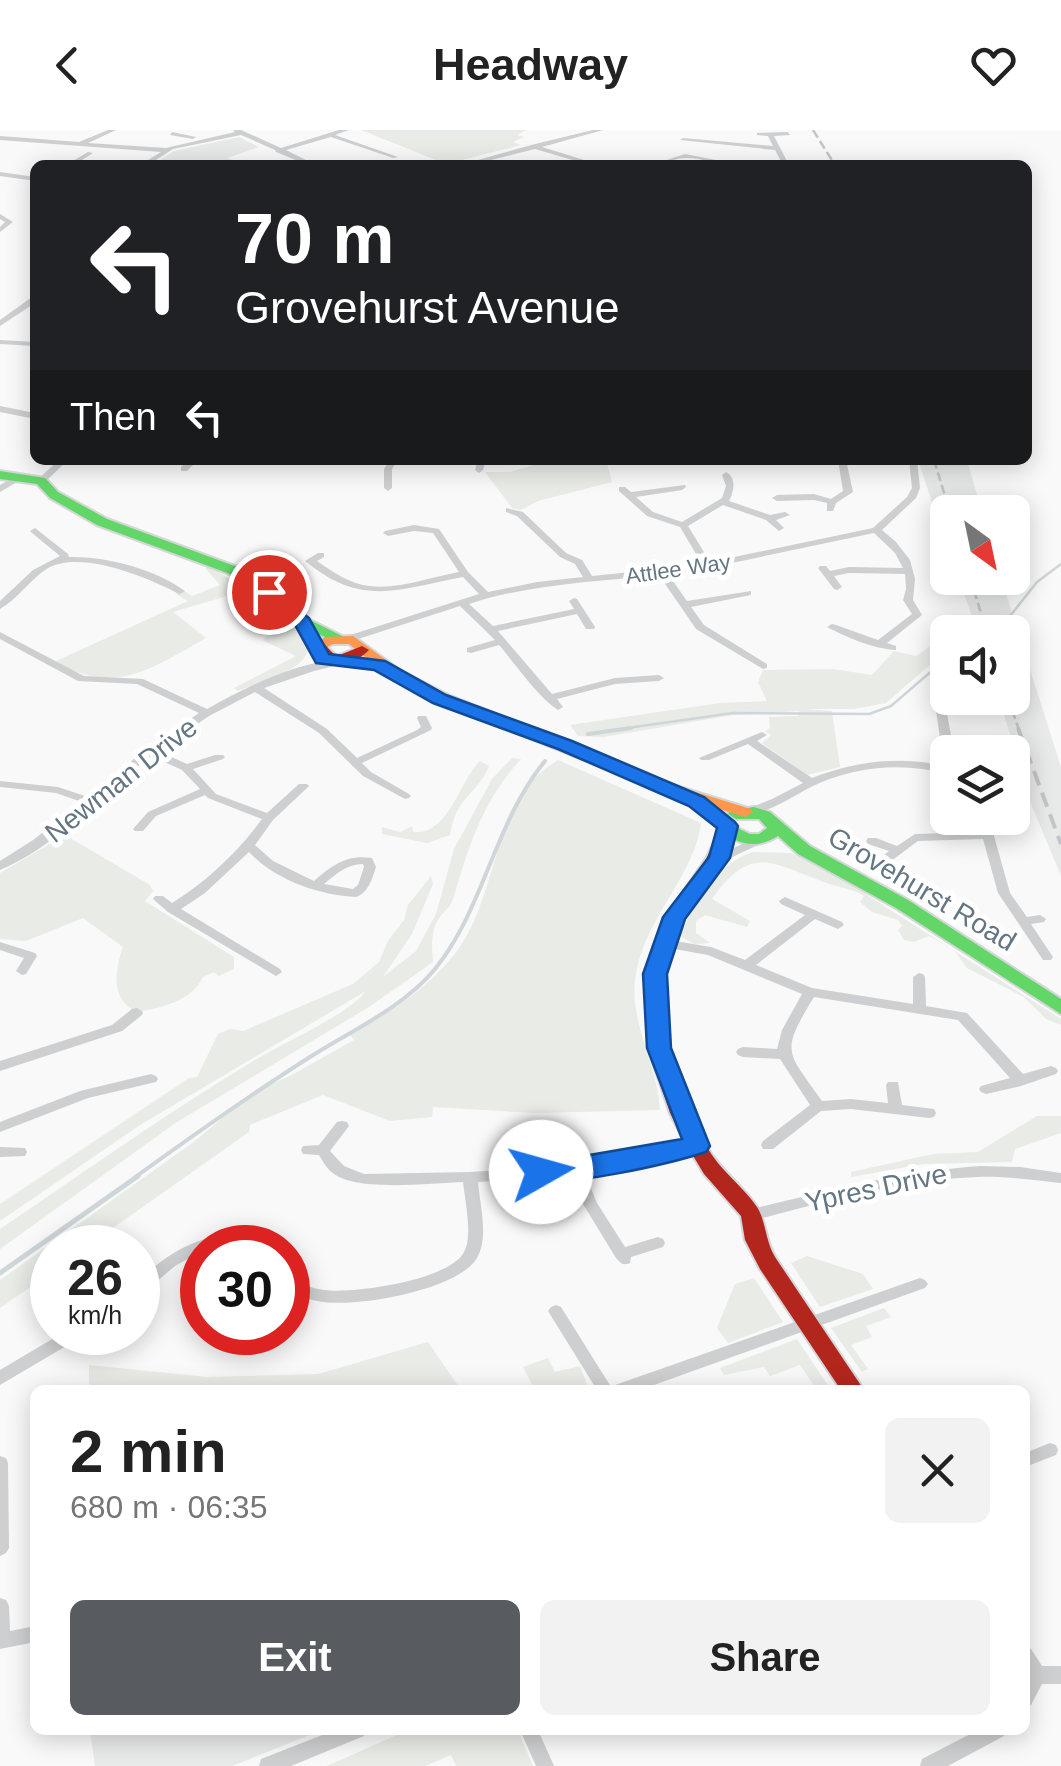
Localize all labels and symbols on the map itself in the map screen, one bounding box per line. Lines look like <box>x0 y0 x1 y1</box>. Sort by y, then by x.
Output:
north arrow <box>930 495 1030 595</box>
street label: Attlee Way <box>624 549 732 589</box>
pin <box>227 550 312 635</box>
street label: Newman Drive <box>39 711 203 849</box>
street label: Grovehurst Road <box>823 821 1021 957</box>
position arrow <box>489 1120 593 1224</box>
street label: Ypres Drive <box>802 1158 950 1218</box>
speed limit sign: 30 <box>180 1225 310 1355</box>

